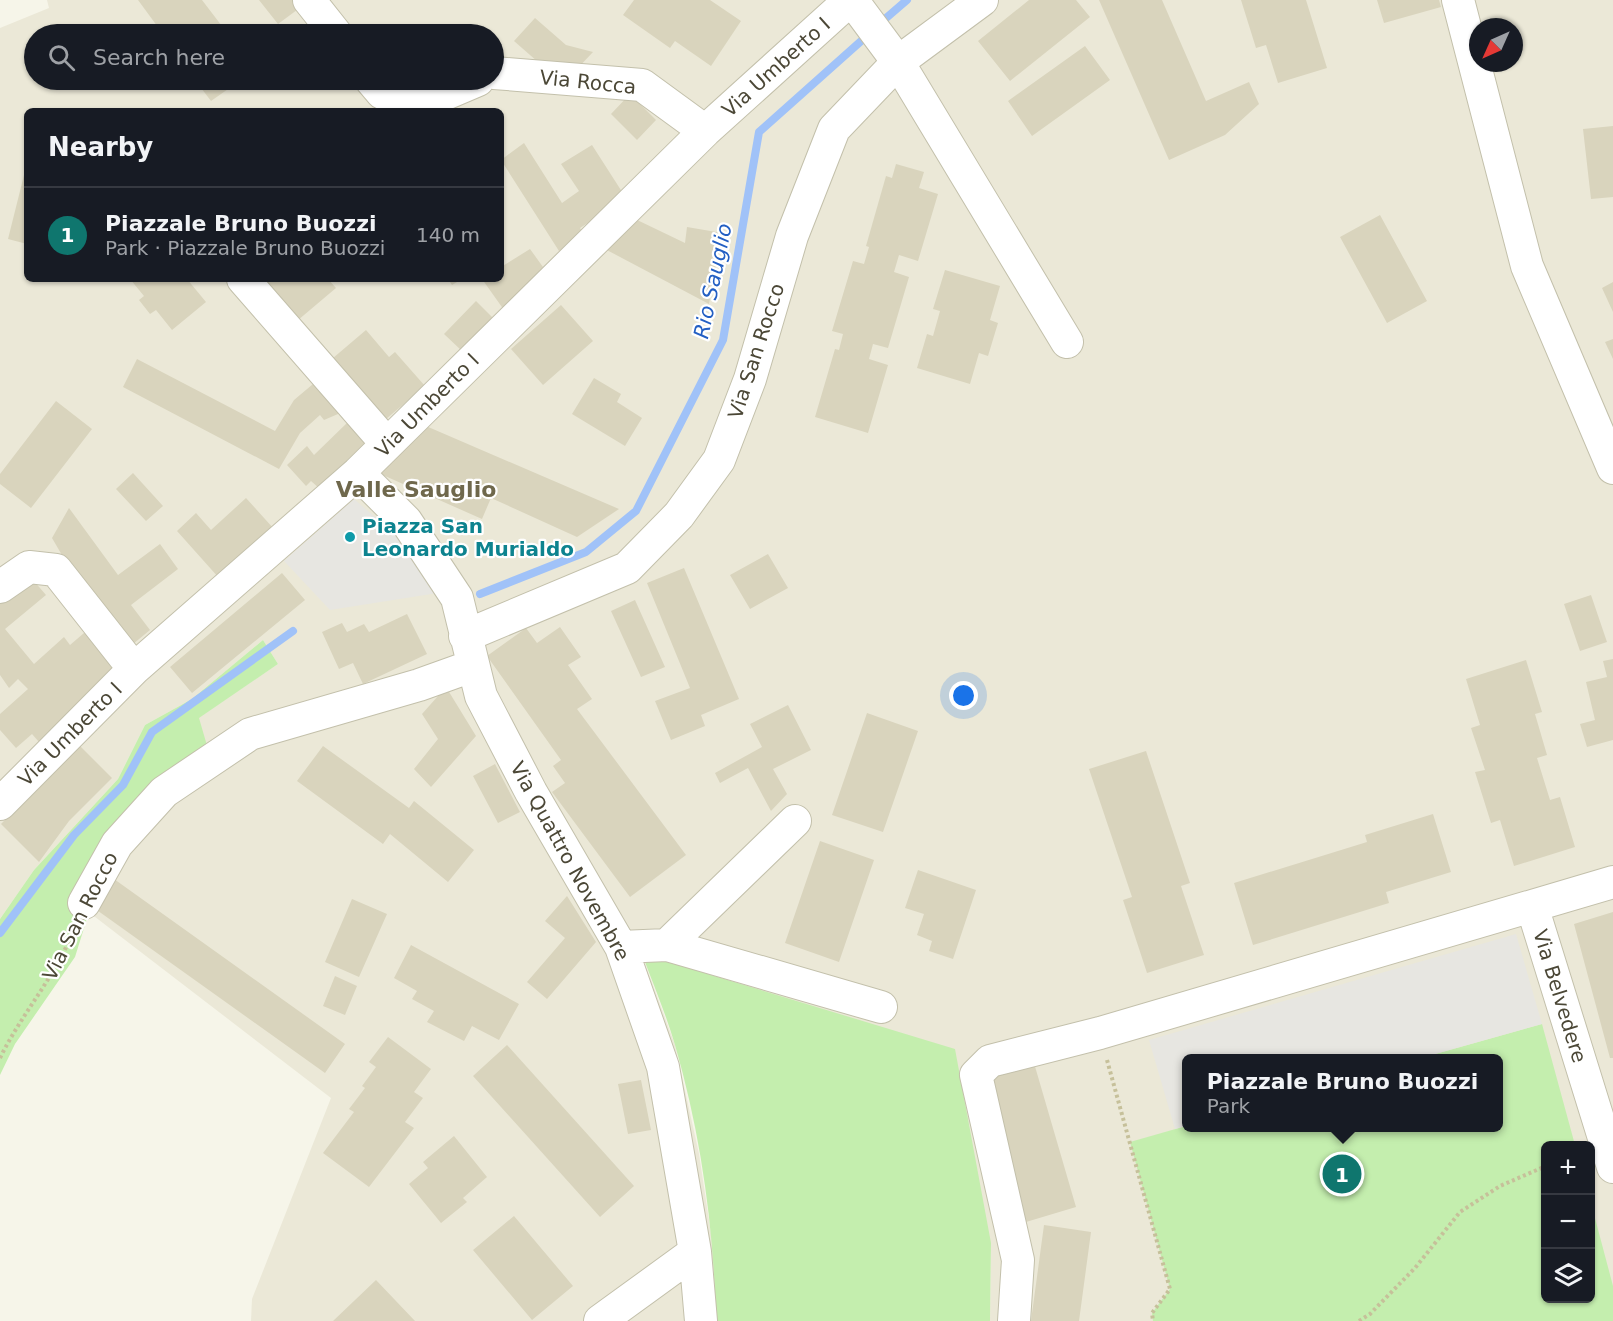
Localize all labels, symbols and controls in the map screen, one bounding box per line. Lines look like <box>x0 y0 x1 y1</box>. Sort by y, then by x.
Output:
street label: Via Umberto I <box>717 12 835 122</box>
north arrow <box>1469 18 1523 72</box>
search box <box>24 24 504 90</box>
icon: search <box>45 41 78 74</box>
text: Search here <box>93 45 225 70</box>
street label: Via Rocca <box>539 65 637 99</box>
text: Nearby <box>48 132 153 162</box>
text: Piazzale Bruno Buozzi <box>105 211 377 236</box>
water label: Rio Sauglio <box>689 221 737 341</box>
text: 1 <box>61 223 74 247</box>
text: 140 m <box>416 223 480 247</box>
text: Park · Piazzale Bruno Buozzi <box>105 236 385 260</box>
street label: Via San Rocco <box>723 280 789 422</box>
street label: Via Umberto I <box>370 348 484 462</box>
district label: Valle Sauglio <box>336 477 496 502</box>
place label: Piazza San Leonardo Murialdo <box>362 514 574 561</box>
marker: Piazza San Leonardo Murialdo <box>343 530 357 544</box>
street label: Via Umberto I <box>13 677 127 791</box>
your location <box>949 681 978 710</box>
street label: Via Quattro Novembre <box>505 757 635 965</box>
street label: Via San Rocco <box>37 848 123 984</box>
street label: Via Belvedere <box>1528 926 1592 1066</box>
popup <box>1182 1054 1503 1132</box>
text: Piazzale Bruno Buozzi <box>1207 1069 1478 1094</box>
text: Park <box>1207 1094 1250 1118</box>
map controls <box>1541 1141 1595 1303</box>
button: + <box>1541 1141 1595 1195</box>
pin: 1 <box>1322 1152 1362 1196</box>
button: − <box>1541 1195 1595 1249</box>
button: layers <box>1541 1249 1595 1303</box>

